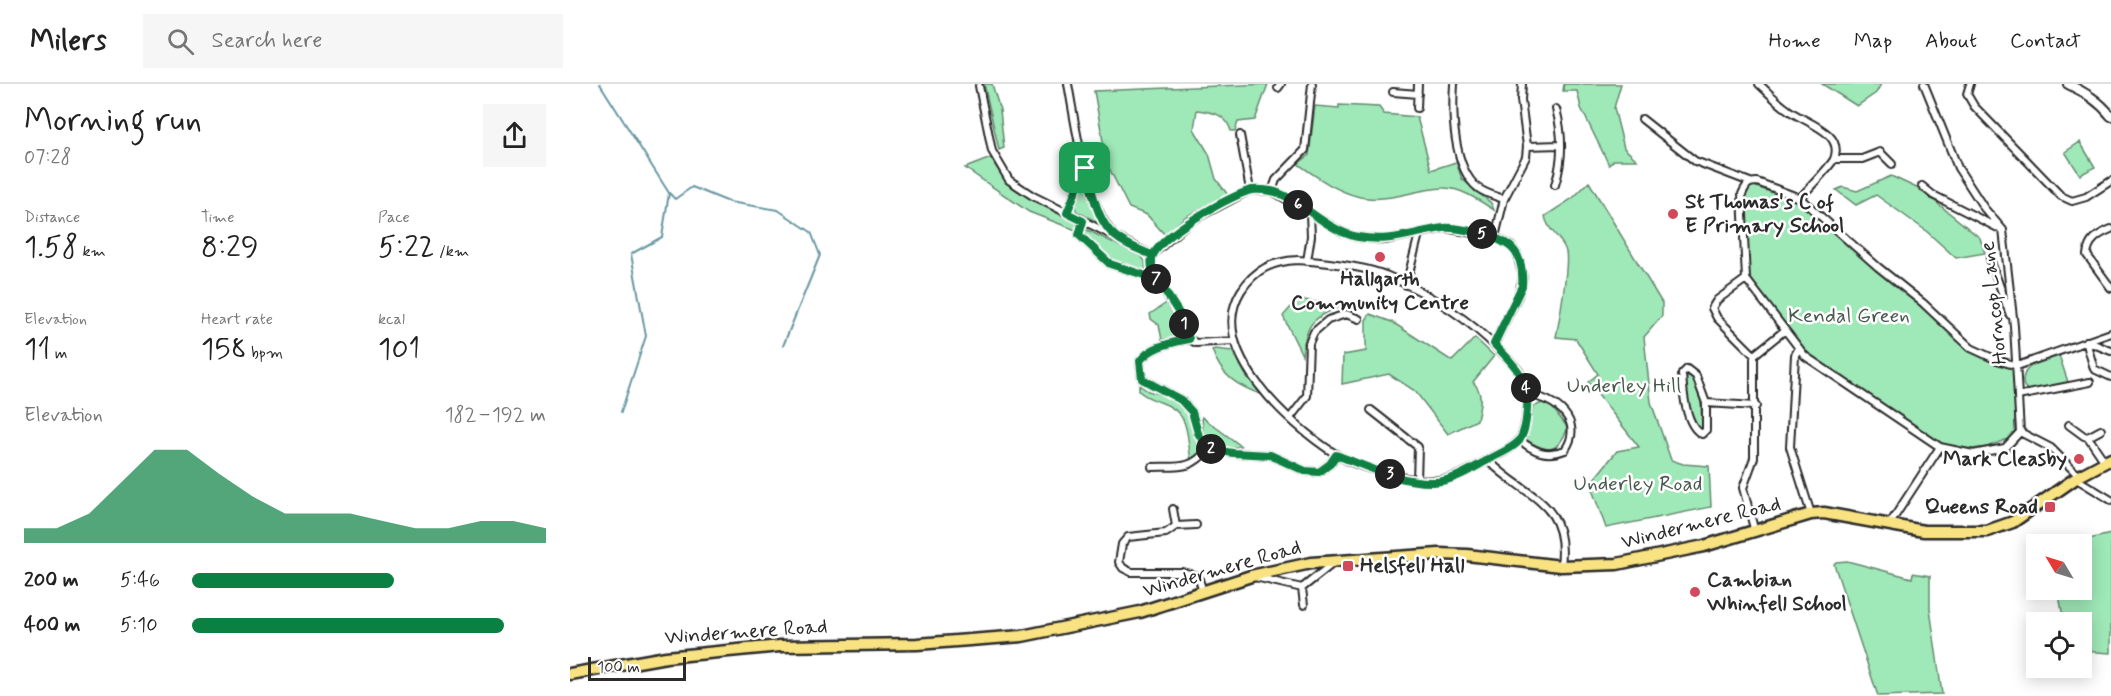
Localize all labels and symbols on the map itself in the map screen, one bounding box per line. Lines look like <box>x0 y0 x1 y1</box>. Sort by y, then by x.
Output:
pin <box>1059 142 1110 193</box>
place label: St Thomas's C of E Primary School <box>1685 188 1844 240</box>
pin: 6 <box>1283 190 1313 220</box>
marker: St Thomas's C of E Primary School <box>1666 207 1680 221</box>
pin: 5 <box>1467 219 1497 249</box>
street label: Horncop Lane <box>1974 240 2014 366</box>
marker: Hallgarth Community Centre <box>1373 250 1387 264</box>
pin: 7 <box>1141 264 1171 294</box>
place label: Hallgarth Community Centre <box>1291 265 1469 317</box>
park label: Kendal Green <box>1788 302 1910 330</box>
pin: 1 <box>1169 309 1199 339</box>
park label: Underley Hill <box>1567 372 1681 400</box>
pin: 4 <box>1511 373 1541 403</box>
pin: 2 <box>1196 434 1226 464</box>
place label: Mark Cleasby <box>1943 445 2067 473</box>
marker: Mark Cleasby <box>2072 452 2086 466</box>
pin: 3 <box>1375 459 1405 489</box>
park label: Underley Road <box>1574 470 1702 498</box>
street label: Windermere Road <box>1618 490 1784 556</box>
place label: Queens Road <box>1925 493 2038 521</box>
marker: Queens Road <box>2043 500 2057 514</box>
street label: Windermere Road <box>1140 533 1304 605</box>
north arrow <box>2026 534 2092 600</box>
place label: Helsfell Hall <box>1360 552 1464 580</box>
marker: Helsfell Hall <box>1341 559 1355 573</box>
place label: Cambian Whinfell School <box>1706 566 1847 618</box>
marker: Cambian Whinfell School <box>1688 585 1702 599</box>
street label: Windermere Road <box>664 612 828 652</box>
scale bar <box>588 654 686 682</box>

